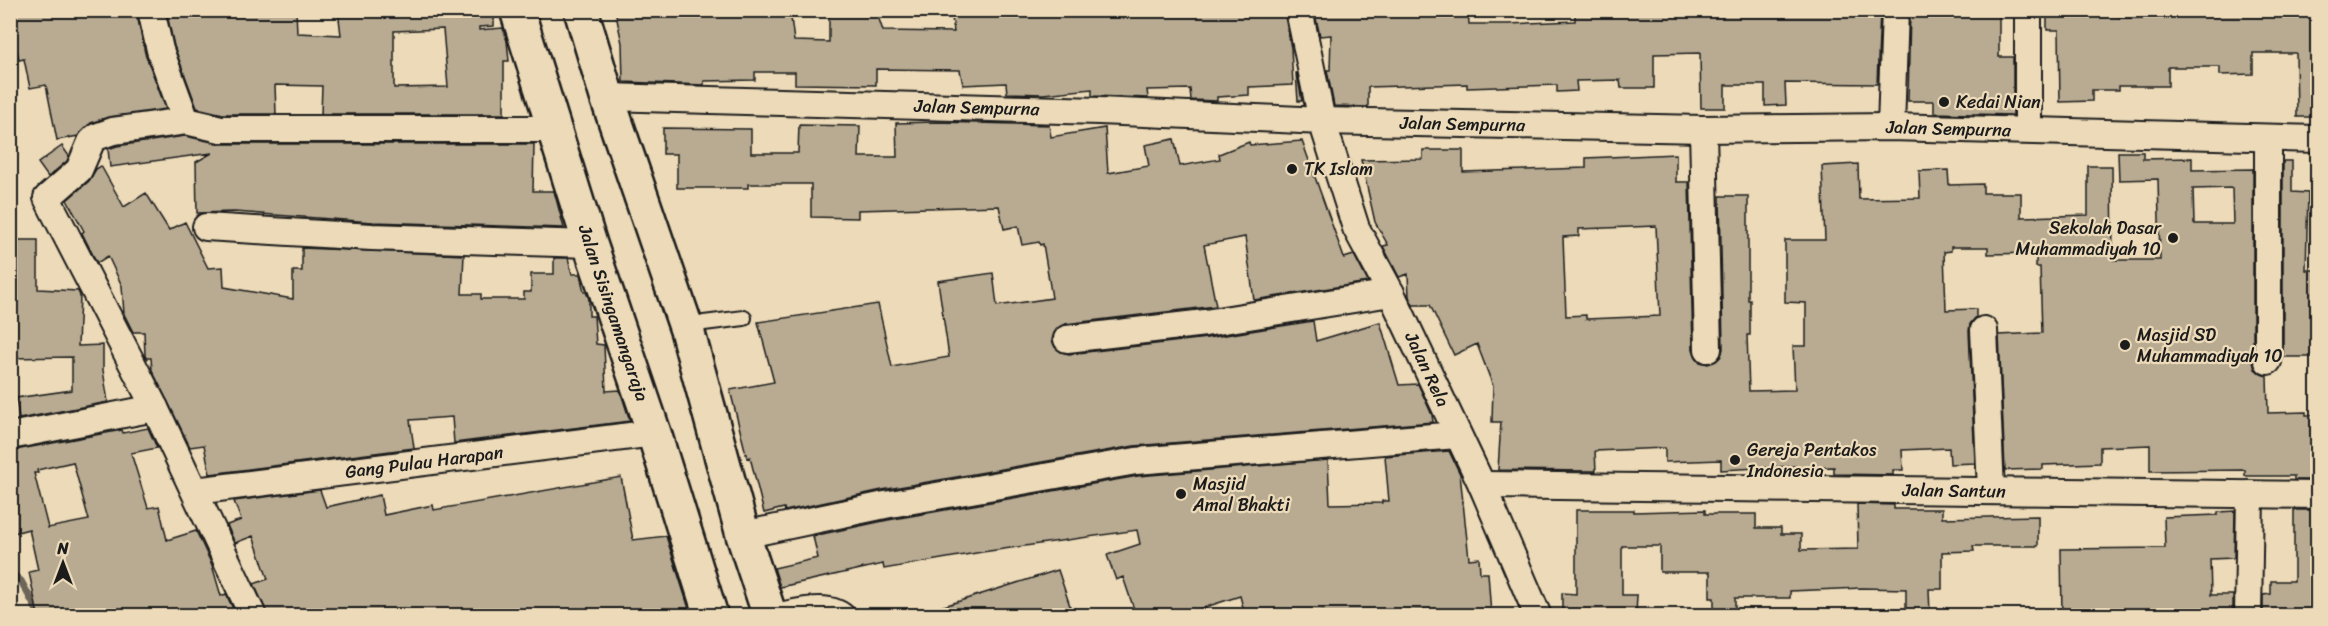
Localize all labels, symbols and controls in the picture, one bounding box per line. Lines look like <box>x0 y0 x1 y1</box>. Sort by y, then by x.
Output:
place label: Kedai Nian <box>1956 86 2041 118</box>
street label: Jalan Sempurna <box>913 90 1041 125</box>
marker: Kedai Nian <box>1937 95 1951 109</box>
street label: Jalan Sempurna <box>1399 107 1526 141</box>
street label: Jalan Sempurna <box>1885 111 2012 146</box>
place label: TK Islam <box>1304 153 1373 185</box>
marker: TK Islam <box>1285 162 1299 176</box>
place label: Sekolah Dasar Muhammadiyah 10 <box>2015 212 2163 265</box>
street label: Jalan Sisingamangaraja <box>569 220 658 406</box>
marker: Sekolah Dasar Muhammadiyah 10 <box>2166 231 2180 245</box>
place label: Masjid SD Muhammadiyah 10 <box>2137 319 2283 372</box>
street label: Jalan Rela <box>1395 326 1459 412</box>
marker: Masjid SD Muhammadiyah 10 <box>2118 338 2132 352</box>
place label: Gereja Pentakos Indonesia <box>1746 434 1877 487</box>
street label: Gang Pulau Harapan <box>343 436 505 488</box>
marker: Gereja Pentakos Indonesia <box>1728 453 1742 467</box>
place label: Masjid Amal Bhakti <box>1192 468 1291 521</box>
street label: Jalan Santun <box>1901 474 2006 507</box>
marker: Masjid Amal Bhakti <box>1174 487 1188 501</box>
north arrow <box>33 533 93 593</box>
text: N <box>56 534 69 563</box>

